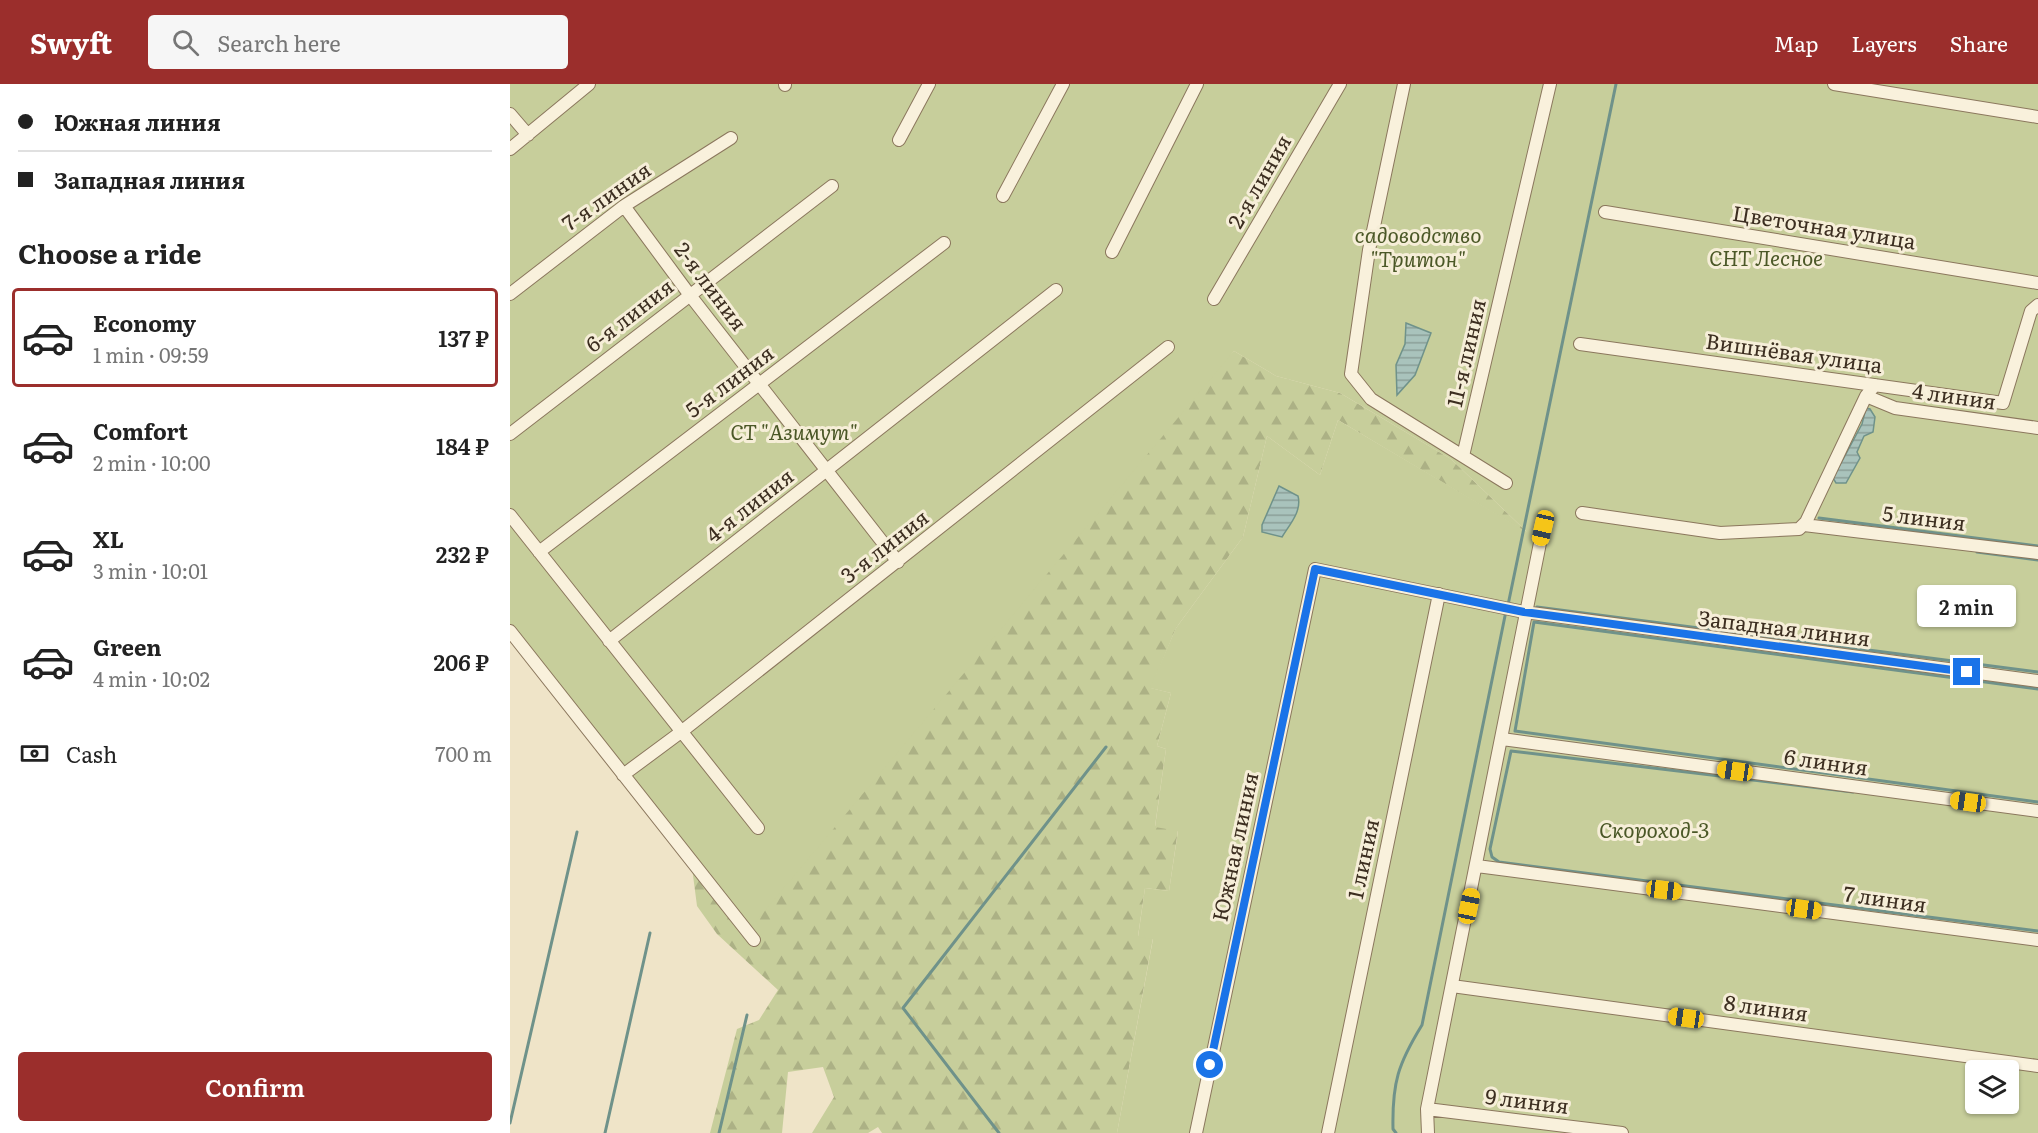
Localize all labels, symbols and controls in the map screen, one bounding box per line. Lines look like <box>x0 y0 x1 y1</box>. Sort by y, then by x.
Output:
search box <box>148 15 568 69</box>
text: Swyft <box>30 21 112 63</box>
icon: search <box>169 26 202 59</box>
text: Search here <box>217 26 341 59</box>
text: Map <box>1774 27 1819 58</box>
text: Layers <box>1852 27 1917 58</box>
text: Share <box>1950 27 2008 58</box>
text: Южная линия <box>54 105 221 138</box>
street label: 2-я линия <box>1219 128 1297 233</box>
street label: 7-я линия <box>555 153 656 237</box>
text: Западная линия <box>54 163 245 196</box>
street label: Цветочная улица <box>1731 196 1919 255</box>
park label: садоводство "Тритон" <box>1355 218 1482 273</box>
text: Choose a ride <box>18 232 201 272</box>
street label: 2-я линия <box>668 235 756 336</box>
park label: СНТ Лесное <box>1709 241 1823 272</box>
street label: 6-я линия <box>578 270 679 358</box>
street label: 11-я линия <box>1437 295 1492 410</box>
text: Economy <box>93 306 196 339</box>
icon: car <box>21 311 75 365</box>
text: 137 ₽ <box>438 321 489 354</box>
street label: Вишнёвая улица <box>1704 324 1885 379</box>
street label: 5-я линия <box>678 336 779 424</box>
text: 1 min · 09:59 <box>93 339 208 369</box>
street label: 4 линия <box>1910 373 1998 416</box>
text: Comfort <box>93 414 188 447</box>
park label: СТ "Азимут" <box>730 415 858 446</box>
icon: car <box>21 419 75 473</box>
text: 184 ₽ <box>436 429 489 462</box>
text: 2 min · 10:00 <box>93 447 211 477</box>
street label: 4-я линия <box>698 460 799 548</box>
street label: 5 линия <box>1881 496 1968 537</box>
street label: 3-я линия <box>833 501 934 589</box>
car <box>1530 508 1556 548</box>
text: XL <box>93 522 124 555</box>
icon: car <box>21 527 75 581</box>
text: 232 ₽ <box>436 537 489 570</box>
text: 3 min · 10:01 <box>93 555 208 585</box>
callout: 2 min <box>1918 585 2016 627</box>
text: 2 min <box>1939 591 1994 621</box>
street label: Западная линия <box>1697 601 1872 652</box>
text: Green <box>93 630 162 663</box>
icon: car <box>21 635 75 689</box>
text: 206 ₽ <box>433 645 489 678</box>
route end <box>1953 658 1980 685</box>
text: 4 min · 10:02 <box>93 663 210 693</box>
icon: cash <box>18 737 51 770</box>
text: Cash <box>66 737 117 770</box>
text: 700 m <box>435 738 492 768</box>
street label: 6 линия <box>1783 739 1870 782</box>
car <box>1716 760 1754 782</box>
street label: Южная линия <box>1203 769 1265 924</box>
car <box>1949 791 1987 813</box>
park label: Скороход-3 <box>1599 813 1709 844</box>
street label: 1 линия <box>1338 815 1385 902</box>
street label: 7 линия <box>1842 876 1929 919</box>
car <box>1645 879 1683 901</box>
car <box>1456 887 1482 925</box>
car <box>1785 898 1823 920</box>
street label: 8 линия <box>1722 985 1810 1028</box>
car <box>1667 1007 1705 1029</box>
route start <box>1196 1051 1223 1078</box>
button: Confirm <box>18 1052 492 1121</box>
map controls <box>1965 1060 2019 1114</box>
button: layers <box>1965 1060 2019 1114</box>
street label: 9 линия <box>1484 1079 1571 1120</box>

